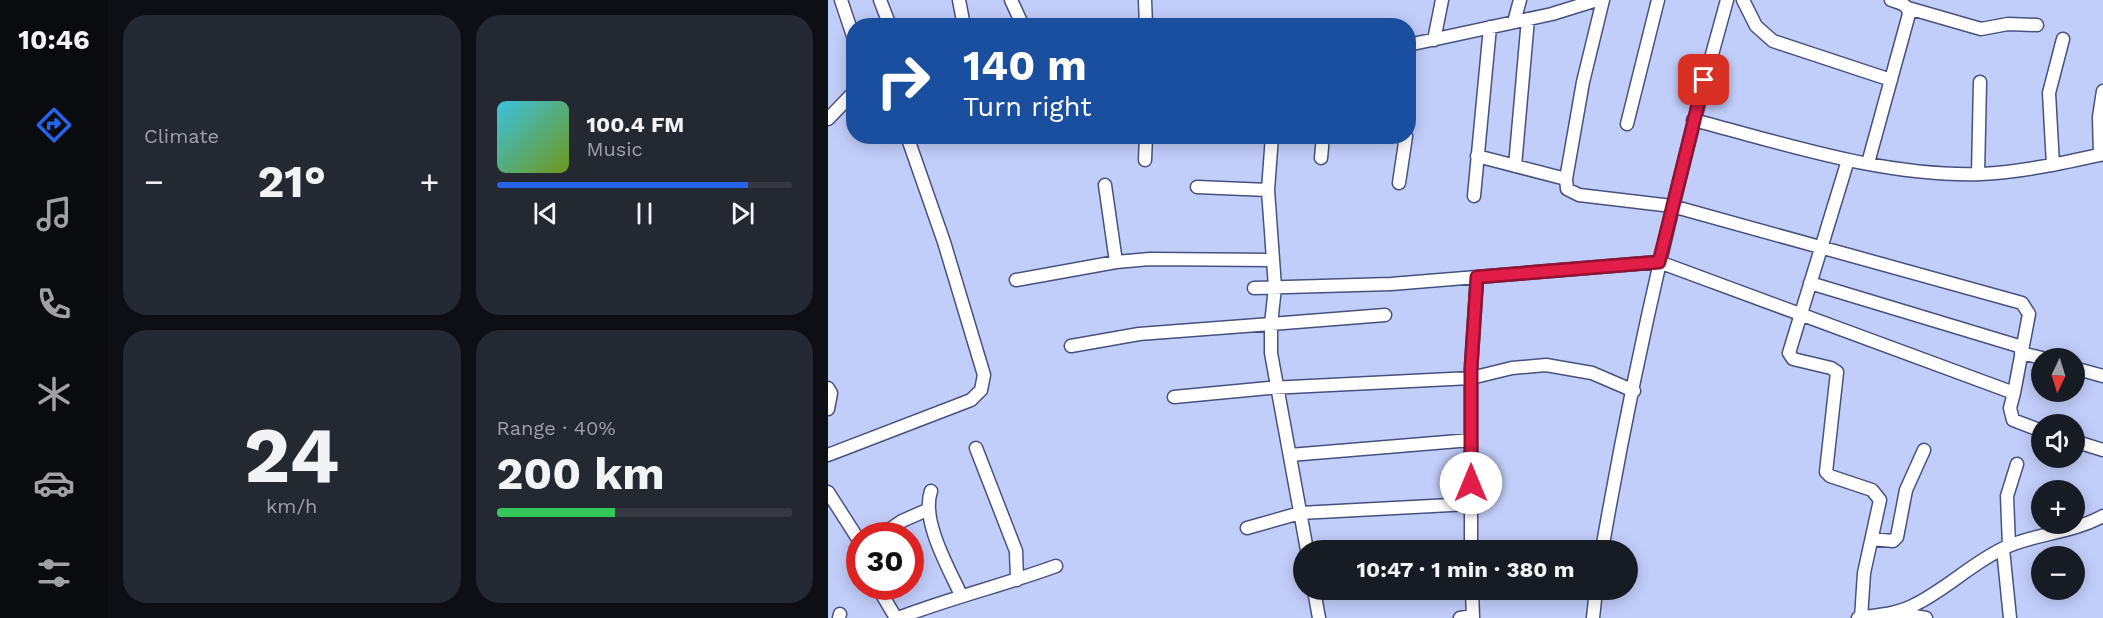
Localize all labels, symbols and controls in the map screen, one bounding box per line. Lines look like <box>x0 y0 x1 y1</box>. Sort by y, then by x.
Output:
text: 10:46 <box>18 24 90 56</box>
text: 140 m <box>963 41 1087 90</box>
icon: right <box>864 42 942 120</box>
pin <box>1678 54 1729 105</box>
icon: arrive <box>1687 63 1720 96</box>
text: Turn right <box>963 91 1092 123</box>
icon: directions <box>33 104 75 146</box>
text: 100.4 FM <box>587 112 684 137</box>
text: Climate <box>144 124 219 148</box>
text: Music <box>587 137 643 161</box>
text: 21° <box>258 155 326 208</box>
text: − <box>144 162 164 201</box>
text: + <box>420 162 440 201</box>
icon: music <box>33 193 75 235</box>
icon: previous <box>529 197 562 230</box>
icon: pause <box>628 197 661 230</box>
icon: next <box>726 197 759 230</box>
icon: phone <box>33 283 75 325</box>
north arrow <box>2031 348 2085 402</box>
map controls <box>2031 348 2085 600</box>
icon: climate <box>33 373 75 415</box>
text: 24 <box>244 409 340 501</box>
button: sound <box>2031 414 2085 468</box>
text: Range · 40% <box>497 416 616 440</box>
text: 200 km <box>497 447 665 500</box>
position arrow <box>1439 451 1503 515</box>
icon: car <box>33 462 75 504</box>
button: + <box>2031 480 2085 534</box>
text: km/h <box>266 494 318 518</box>
speed limit sign: 30 <box>846 522 924 600</box>
button: − <box>2031 546 2085 600</box>
icon: filters <box>33 552 75 594</box>
text: 10:47 · 1 min · 380 m <box>1357 557 1574 582</box>

